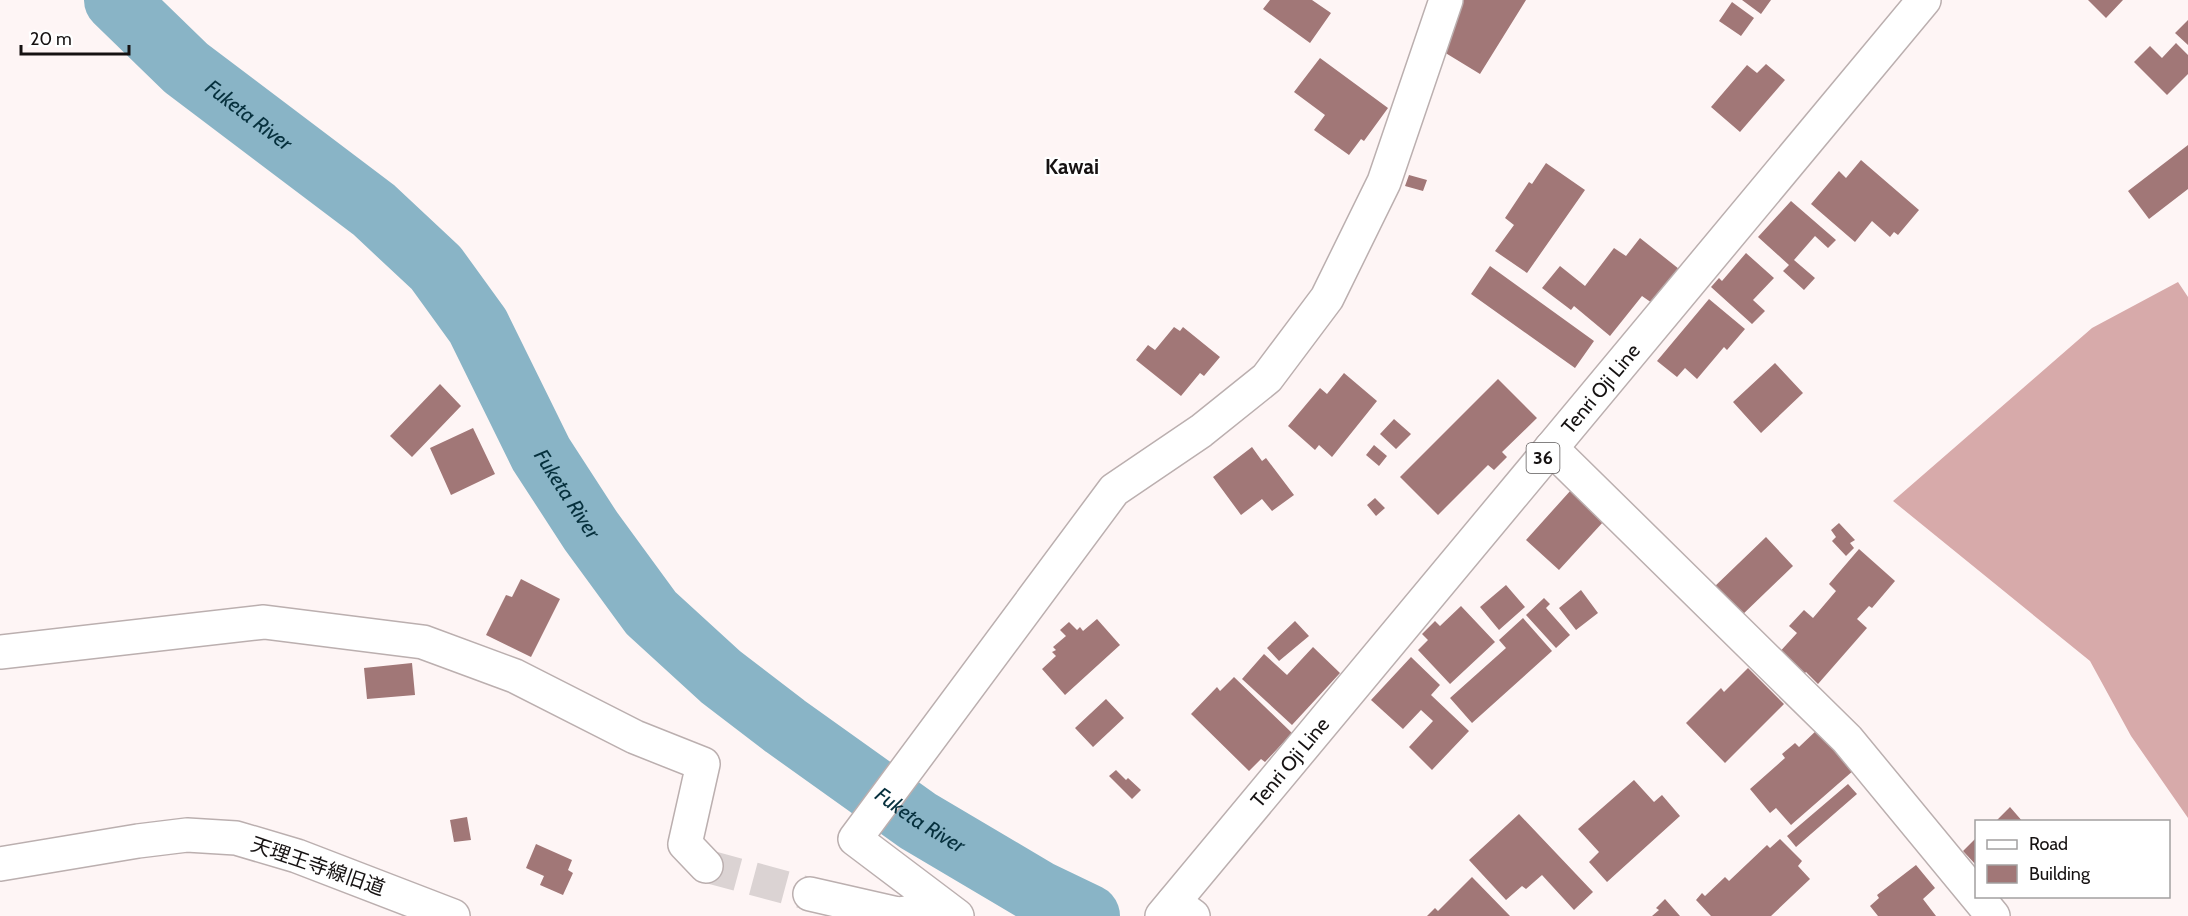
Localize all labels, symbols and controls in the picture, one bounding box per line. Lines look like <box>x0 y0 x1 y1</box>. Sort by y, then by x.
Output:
scale bar <box>21 18 129 56</box>
text: 20 m <box>30 28 72 50</box>
water label: Fuketa River <box>201 74 298 156</box>
district label: Kawai <box>1045 154 1099 179</box>
street label: Tenri Oji Line <box>1556 339 1645 438</box>
road number: 36 <box>1526 443 1560 473</box>
water label: Fuketa River <box>529 444 606 545</box>
street label: Tenri Oji Line <box>1246 712 1334 812</box>
water label: Fuketa River <box>871 782 971 859</box>
legend <box>1975 820 2170 898</box>
street label: 天理王寺線旧道 <box>248 832 388 900</box>
text: Road <box>2029 833 2068 855</box>
text: Building <box>2029 863 2091 885</box>

